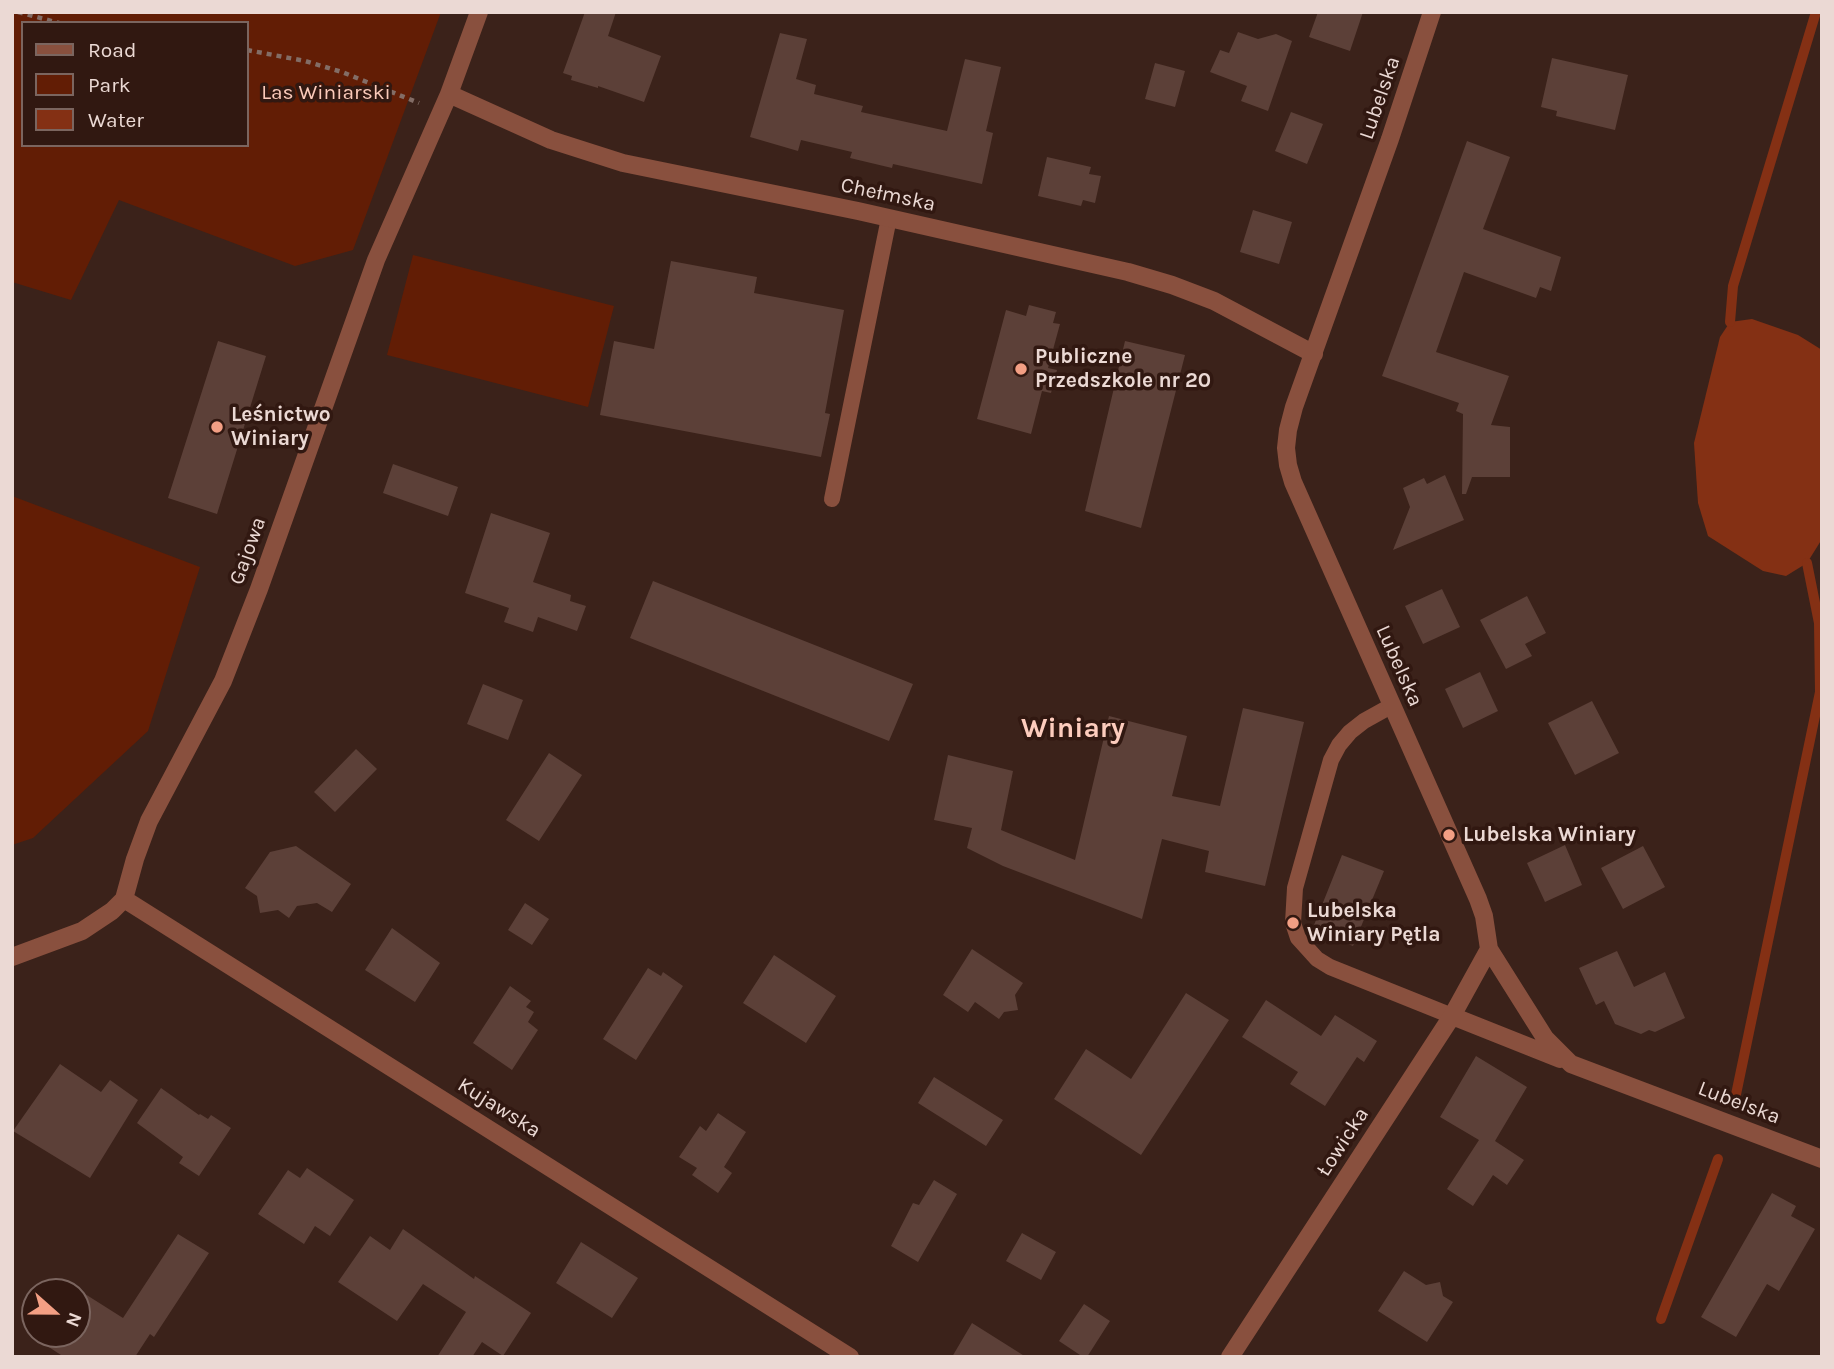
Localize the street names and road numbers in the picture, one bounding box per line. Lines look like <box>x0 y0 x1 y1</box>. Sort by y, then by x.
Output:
street label: Lubelska <box>1354 53 1406 143</box>
street label: Chełmska <box>838 173 938 217</box>
street label: Gajowa <box>224 514 272 588</box>
street label: Lubelska <box>1370 622 1428 710</box>
street label: Kujawska <box>453 1073 545 1143</box>
street label: Lubelska <box>1694 1076 1784 1130</box>
street label: Łowicka <box>1311 1103 1375 1181</box>

